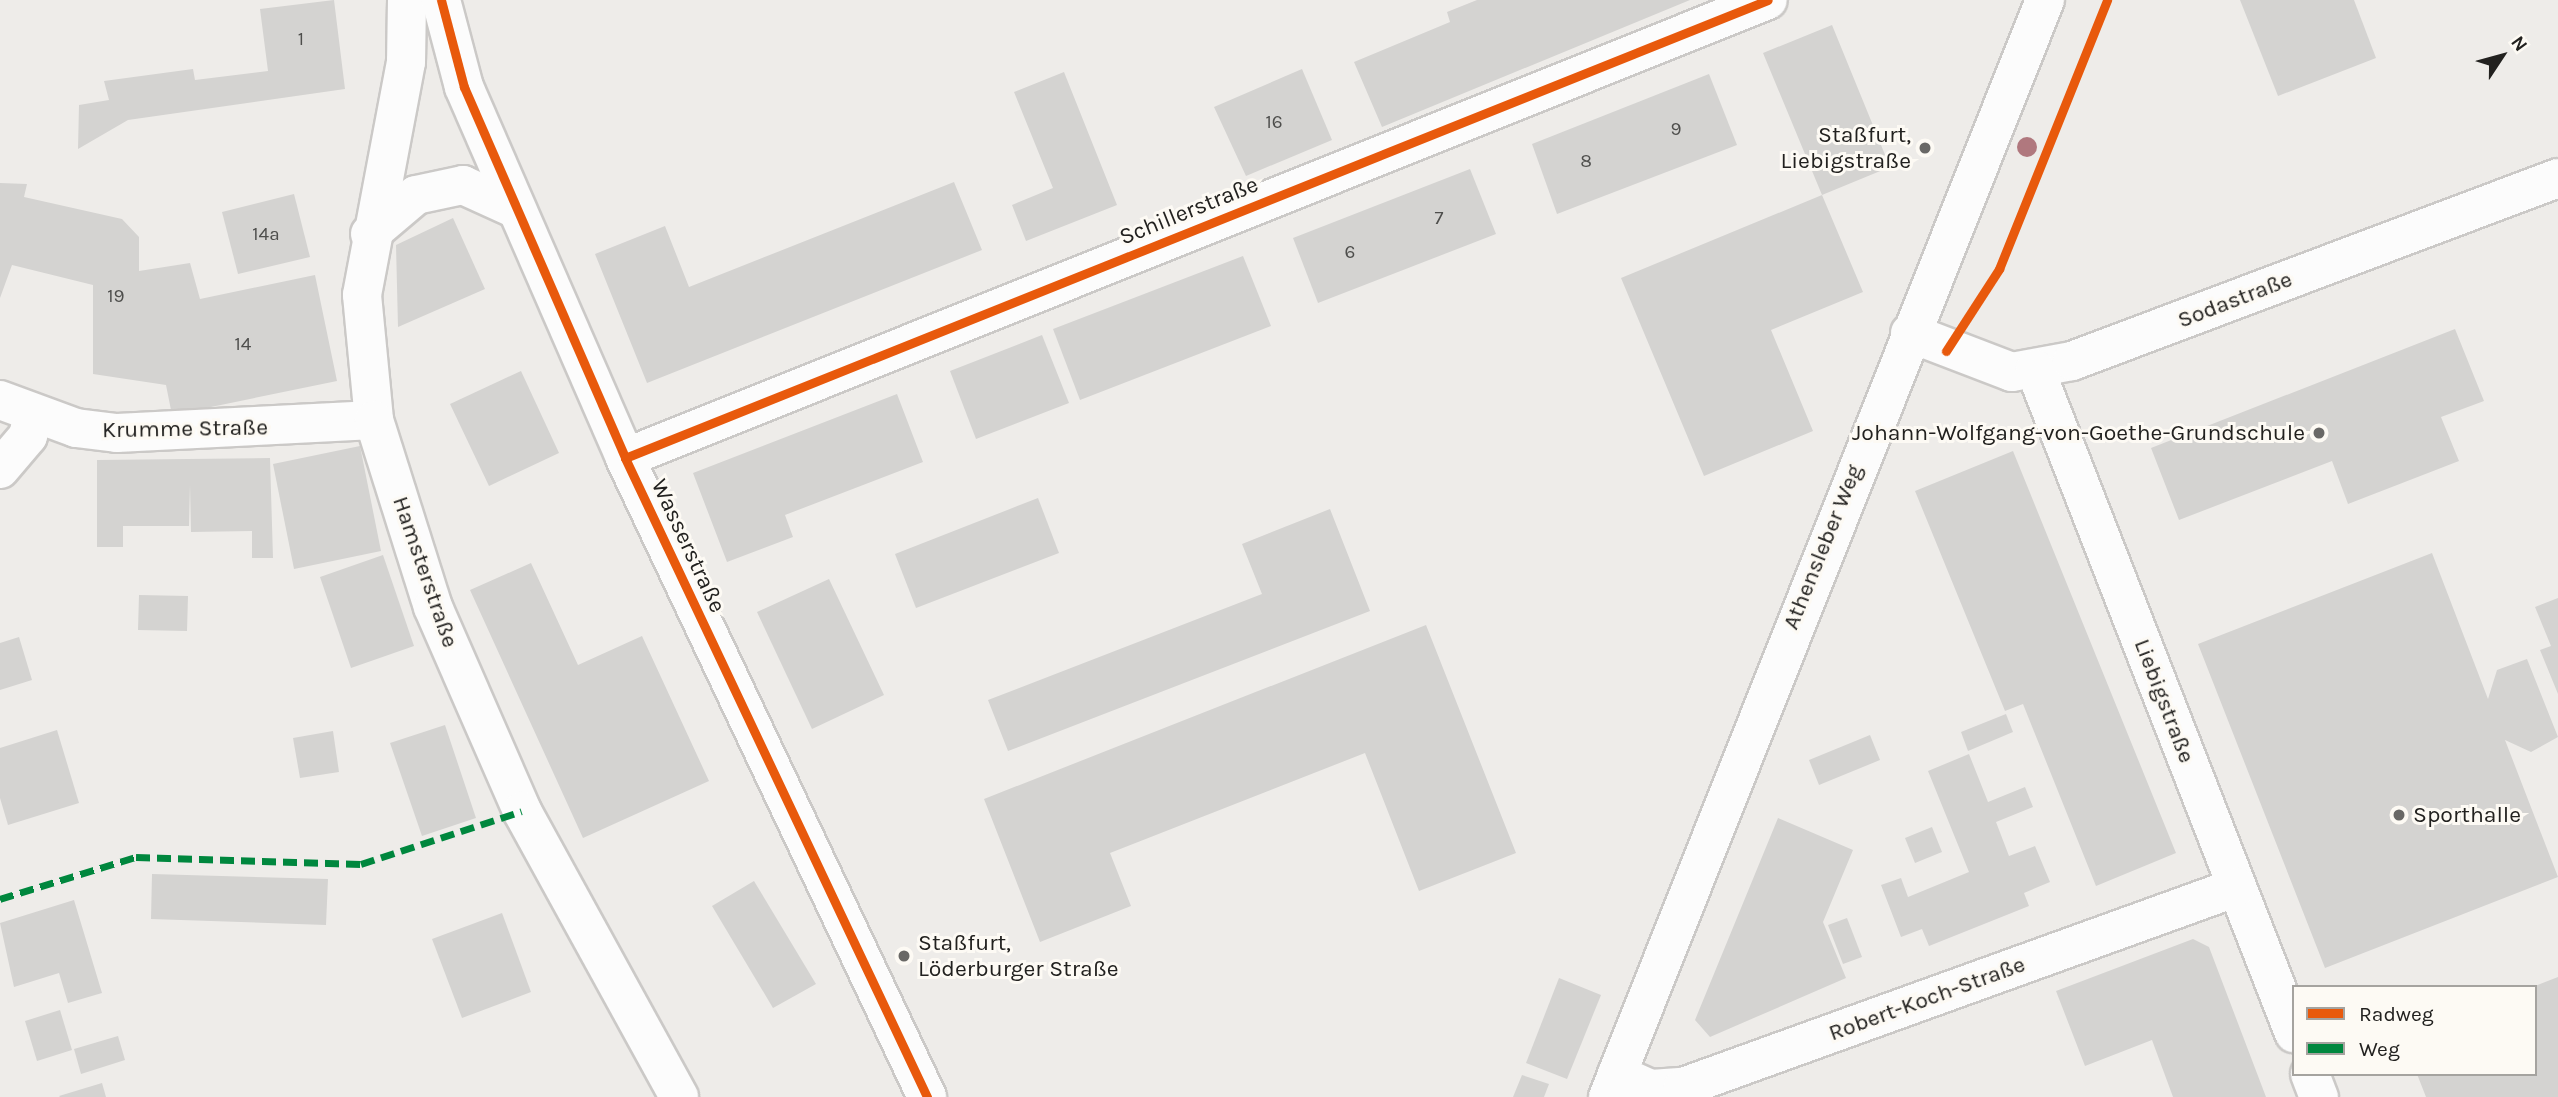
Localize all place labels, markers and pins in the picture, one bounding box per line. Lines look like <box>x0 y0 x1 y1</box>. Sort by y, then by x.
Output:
place label: Staßfurt, Liebigstraße <box>1780 121 1911 175</box>
marker: Staßfurt, Liebigstraße <box>1917 140 1933 156</box>
place label: Johann-Wolfgang-von-Goethe-Grundschule <box>1852 419 2305 447</box>
marker: Johann-Wolfgang-von-Goethe-Grundschule <box>2311 425 2327 441</box>
place label: Sporthalle <box>2413 801 2521 829</box>
marker: Sporthalle <box>2391 807 2407 823</box>
place label: Staßfurt, Löderburger Straße <box>918 929 1119 983</box>
marker: Staßfurt, Löderburger Straße <box>896 948 912 964</box>

